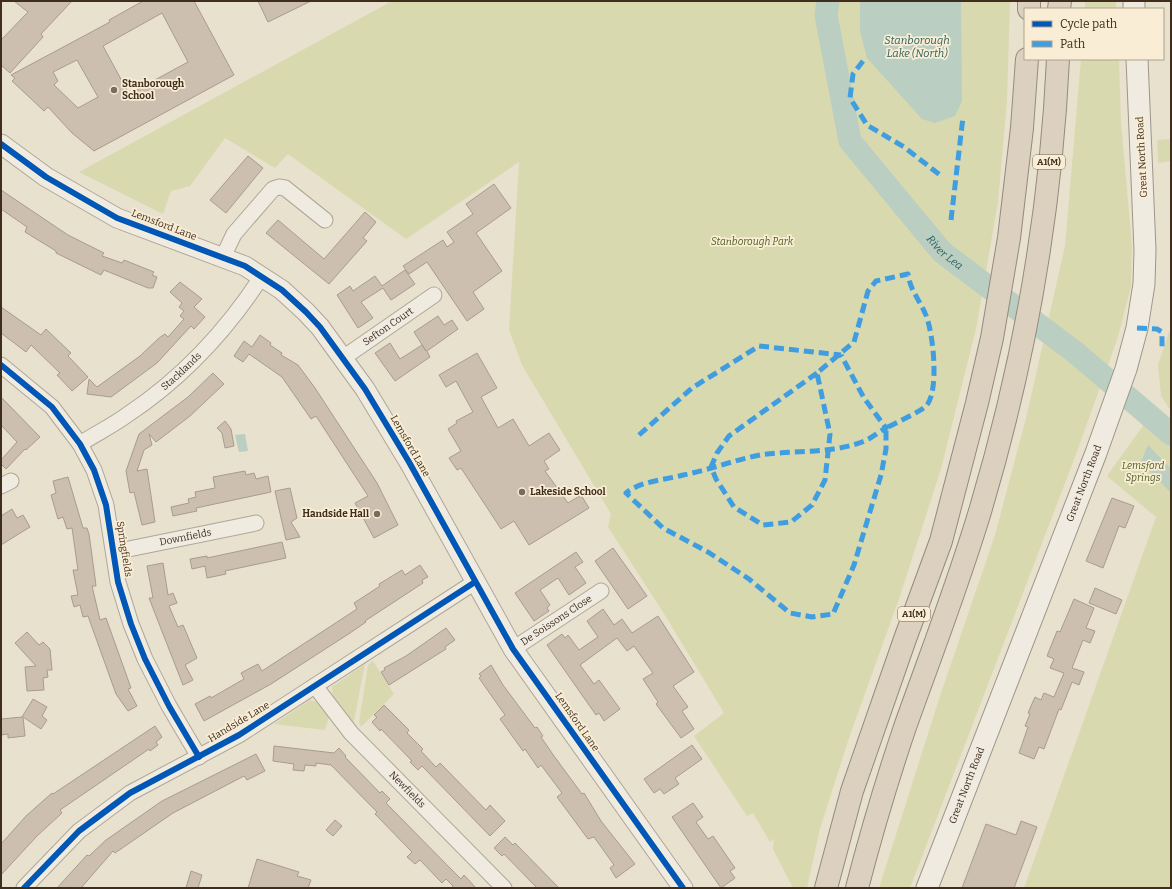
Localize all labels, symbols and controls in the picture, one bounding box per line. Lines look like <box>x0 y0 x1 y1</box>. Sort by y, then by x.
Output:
legend <box>1024 8 1164 60</box>
text: Cycle path <box>1060 17 1118 31</box>
water label: Stanborough Lake (North) <box>884 34 950 60</box>
text: Path <box>1060 37 1086 51</box>
place label: Stanborough School <box>122 78 185 102</box>
marker: Stanborough School <box>109 85 119 95</box>
street label: Great North Road <box>1134 116 1150 198</box>
road number: A1(M) <box>1033 155 1065 169</box>
street label: Lemsford Lane <box>130 207 198 243</box>
water label: River Lea <box>924 232 966 272</box>
park label: Stanborough Park <box>711 236 794 248</box>
street label: Sefton Court <box>361 305 416 348</box>
street label: Stacklands <box>159 350 204 393</box>
street label: Lemsford Lane <box>388 413 432 479</box>
street label: Great North Road <box>1064 443 1104 524</box>
park label: Lemsford Springs <box>1122 460 1164 484</box>
place label: Lakeside School <box>530 486 606 498</box>
marker: Lakeside School <box>517 487 527 497</box>
place label: Handside Hall <box>302 508 369 520</box>
marker: Handside Hall <box>372 509 382 519</box>
street label: Springfields <box>114 520 134 578</box>
street label: Downfields <box>159 526 213 549</box>
street label: De Soissons Close <box>519 593 594 648</box>
road number: A1(M) <box>898 607 930 621</box>
street label: Lemsford Lane <box>552 690 602 754</box>
street label: Handside Lane <box>206 699 272 745</box>
street label: Great North Road <box>946 745 987 826</box>
street label: Newfields <box>386 769 428 811</box>

